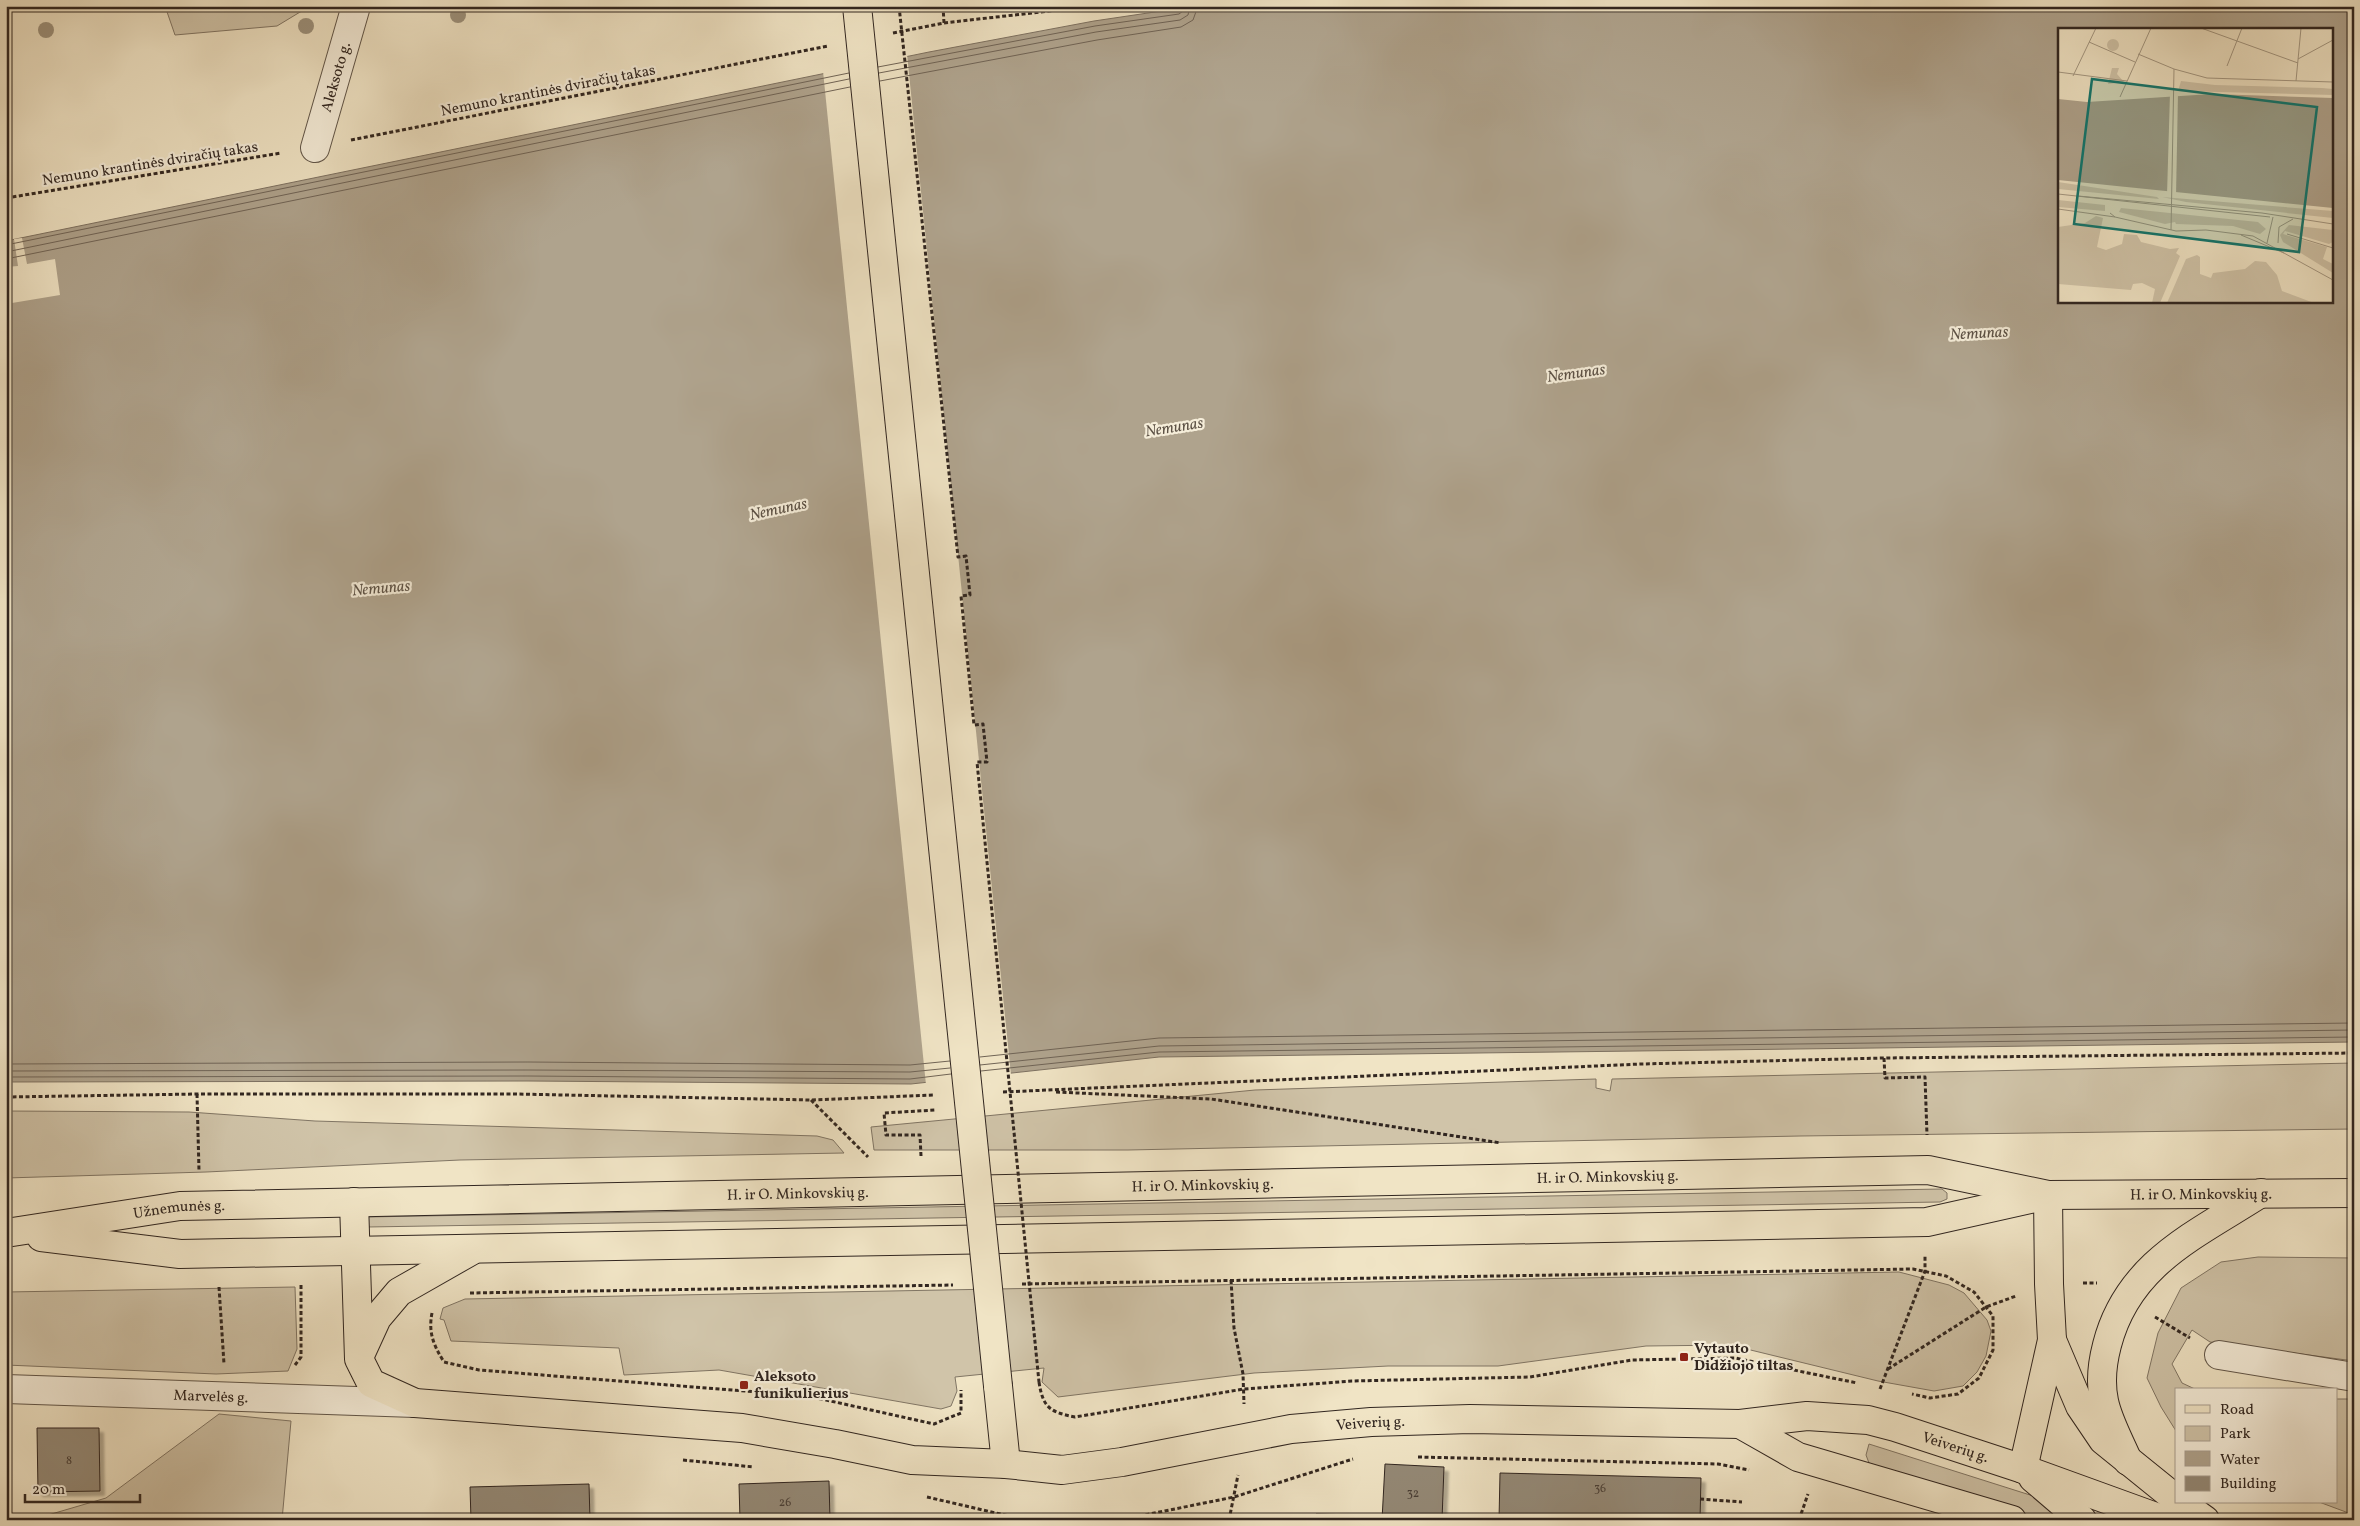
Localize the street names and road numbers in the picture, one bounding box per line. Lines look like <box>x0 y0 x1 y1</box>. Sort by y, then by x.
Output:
street label: Aleksoto g. <box>317 40 357 115</box>
street label: Nemuno krantinės dviračių takas <box>439 60 657 123</box>
street label: Nemuno krantinės dviračių takas <box>41 137 260 192</box>
street label: H. ir O. Minkovskių g. <box>1536 1166 1679 1190</box>
street label: H. ir O. Minkovskių g. <box>1132 1174 1274 1198</box>
street label: H. ir O. Minkovskių g. <box>727 1183 869 1207</box>
street label: H. ir O. Minkovskių g. <box>2130 1185 2272 1206</box>
street label: Užnemunės g. <box>132 1196 225 1225</box>
street label: Marvelės g. <box>173 1386 249 1409</box>
street label: Veiverių g. <box>1335 1412 1405 1437</box>
street label: Veiverių g. <box>1919 1428 1991 1469</box>

